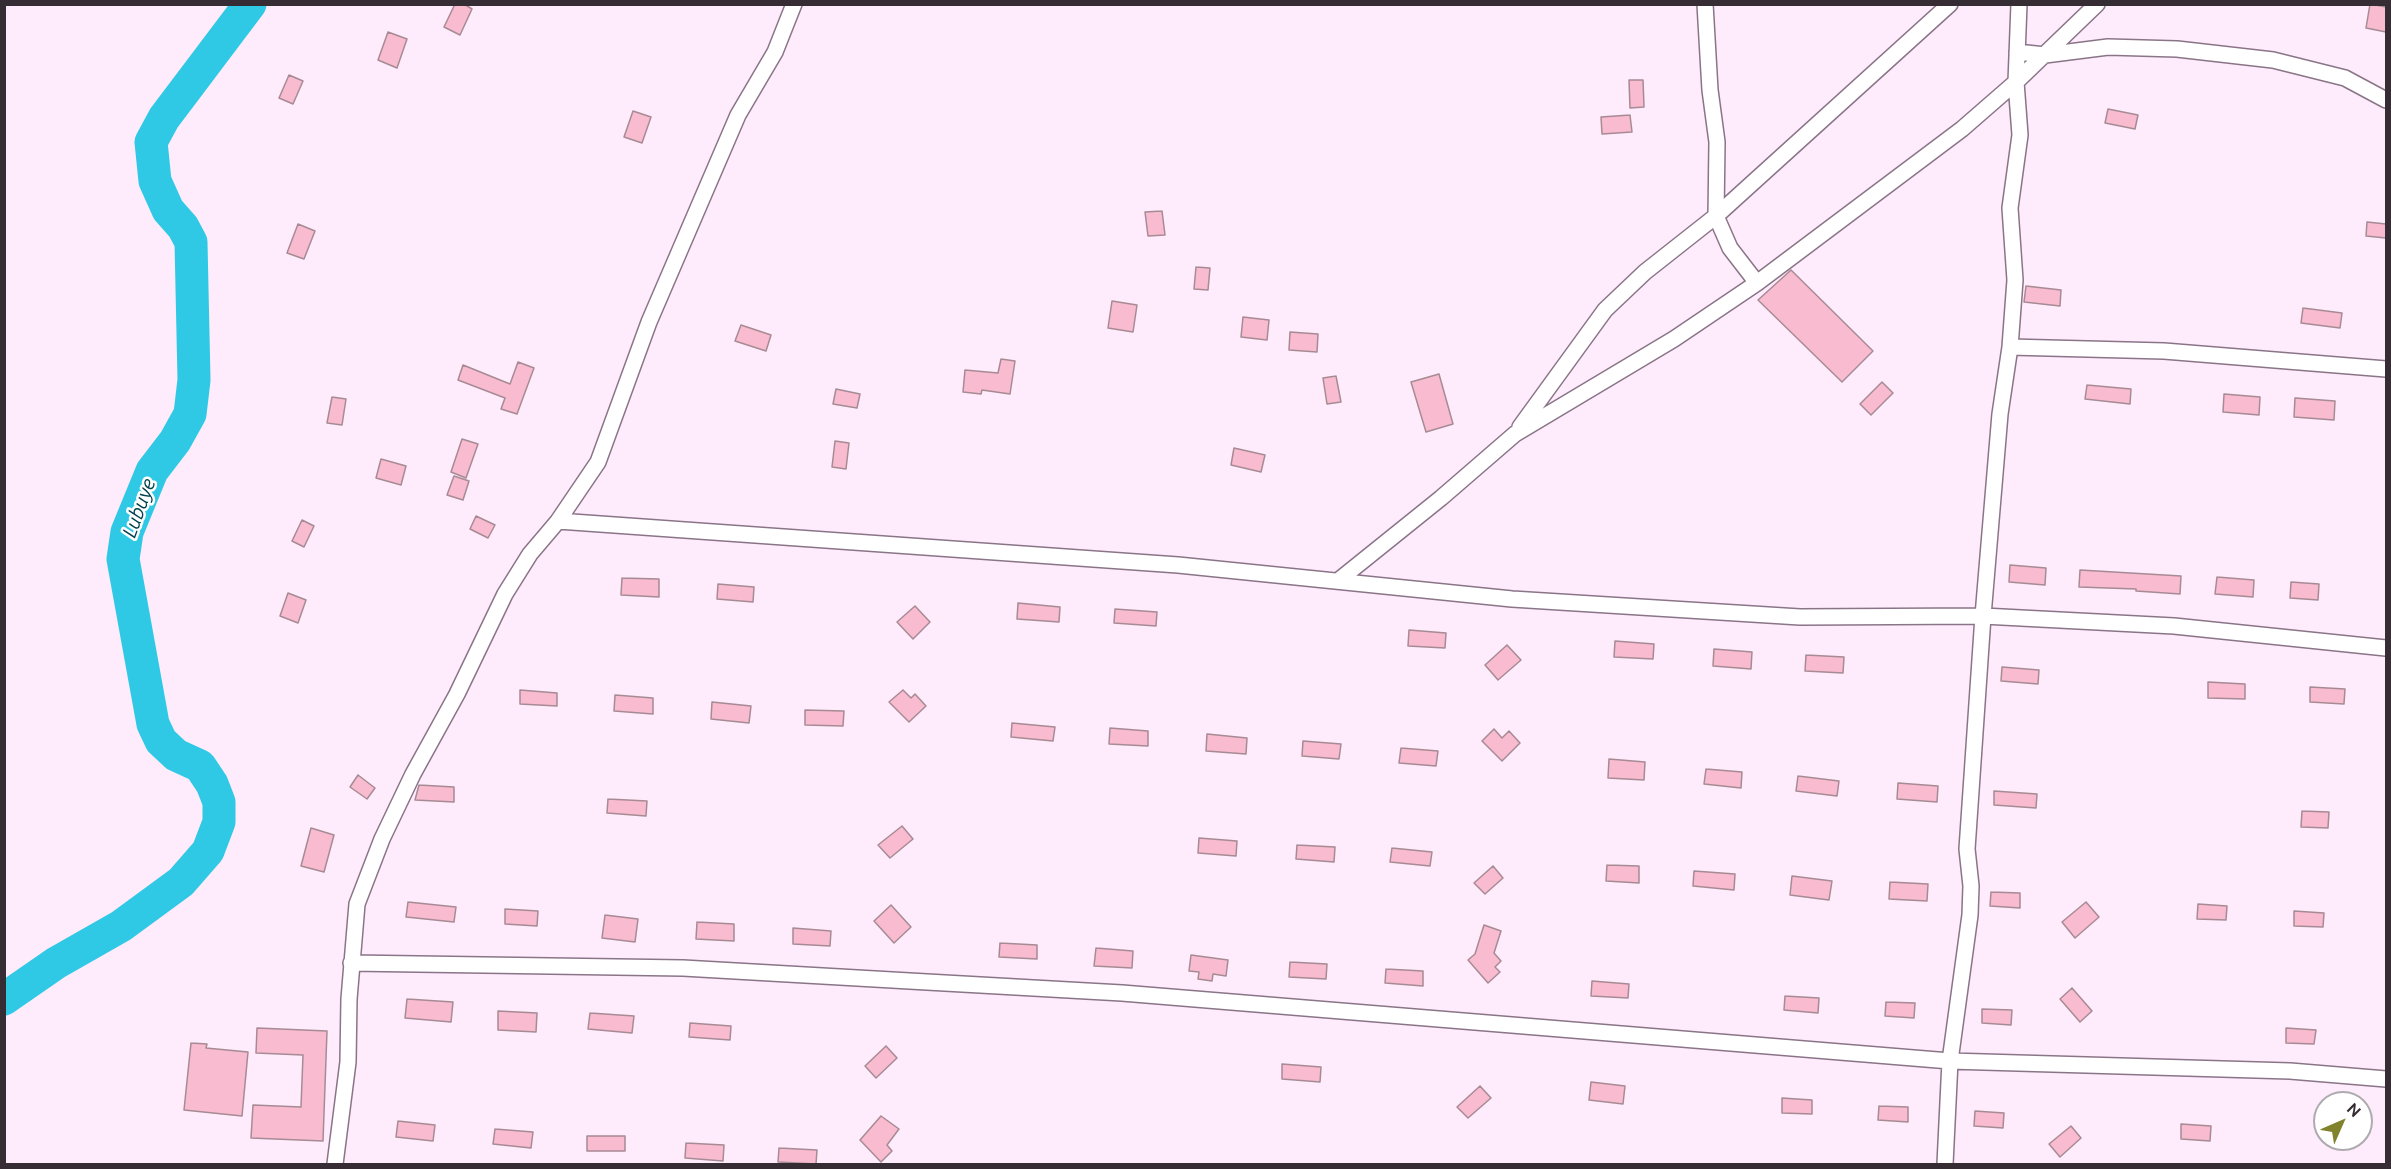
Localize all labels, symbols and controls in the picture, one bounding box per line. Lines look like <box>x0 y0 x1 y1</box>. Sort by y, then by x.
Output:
water label: Lubuye <box>117 475 161 541</box>
north arrow <box>2313 1091 2373 1151</box>
text: N <box>2344 1099 2365 1120</box>

